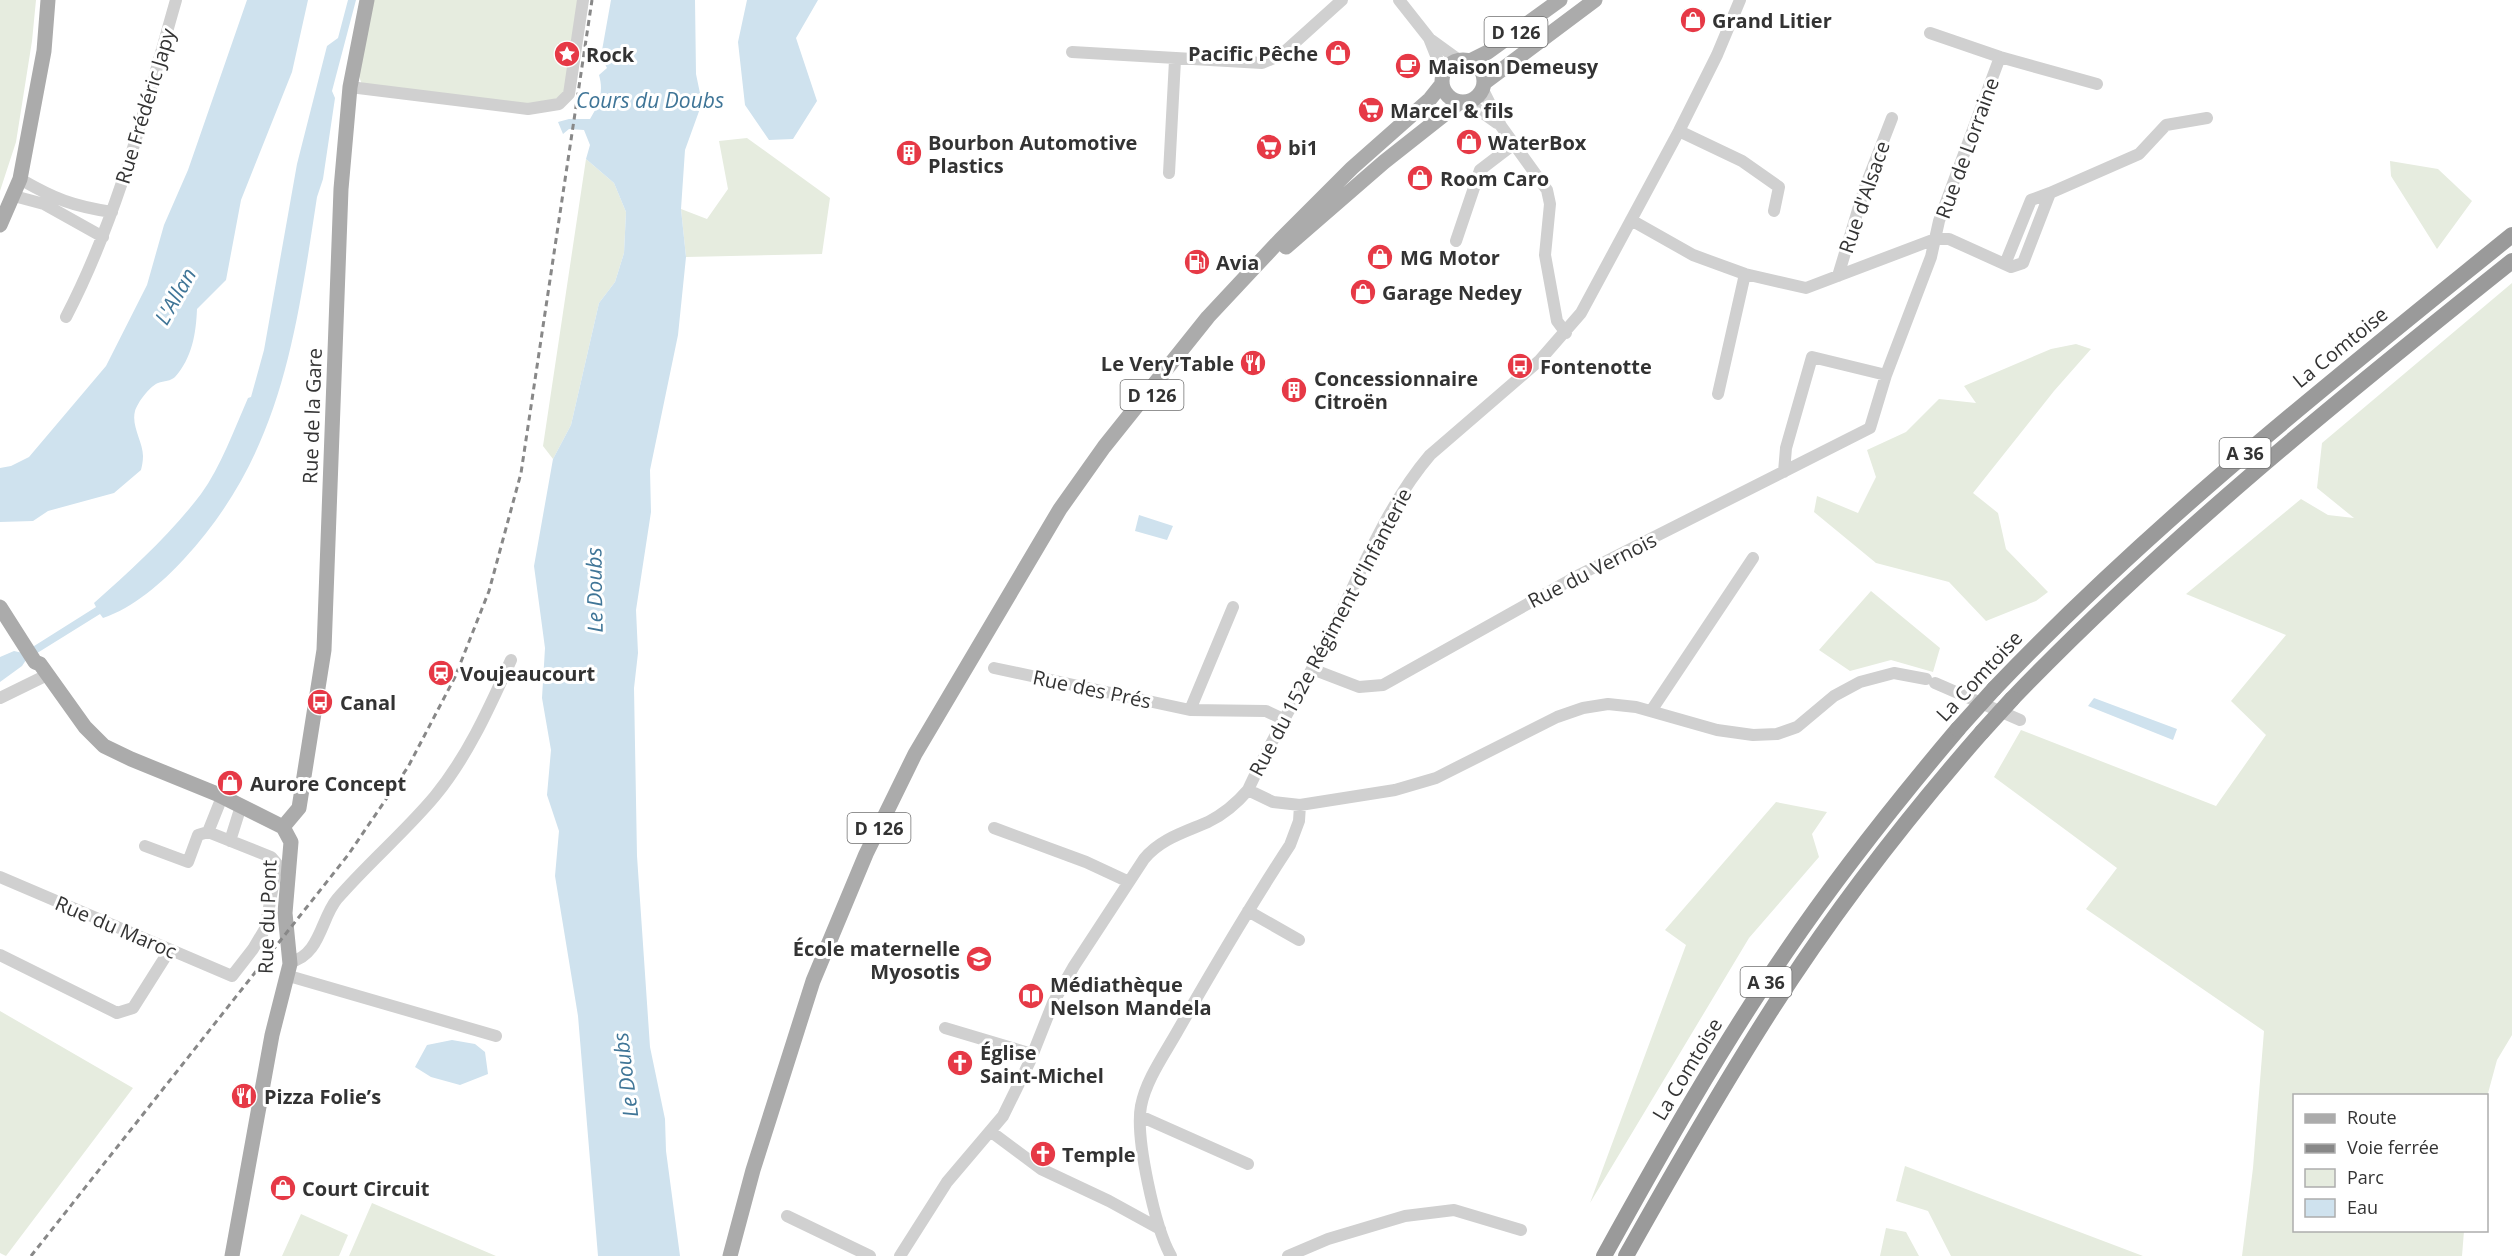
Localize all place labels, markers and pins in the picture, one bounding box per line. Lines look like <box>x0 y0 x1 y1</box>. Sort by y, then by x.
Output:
shop icon: Grand Litier <box>1678 5 1708 35</box>
place label: Grand Litier <box>1712 7 1832 34</box>
shop icon: Pacific Pêche <box>1323 38 1353 68</box>
place icon: Rock <box>552 39 582 69</box>
place label: Pacific Pêche <box>1188 40 1318 67</box>
place label: Rock <box>586 41 635 68</box>
cafe icon: Maison Demeusy <box>1393 51 1423 81</box>
place label: Maison Demeusy <box>1428 53 1599 80</box>
supermarket icon: Marcel & fils <box>1356 95 1386 125</box>
place label: Marcel & fils <box>1390 97 1514 124</box>
shop icon: WaterBox <box>1454 127 1484 157</box>
place label: Bourbon Automotive Plastics <box>928 129 1137 179</box>
place label: WaterBox <box>1488 129 1587 156</box>
supermarket icon: bi1 <box>1254 132 1284 162</box>
place label: bi1 <box>1288 134 1318 161</box>
building icon: Bourbon Automotive Plastics <box>894 138 924 168</box>
shop icon: Room Caro <box>1405 163 1435 193</box>
place label: Room Caro <box>1440 165 1549 192</box>
shop icon: MG Motor <box>1365 242 1395 272</box>
place label: MG Motor <box>1400 244 1500 271</box>
fuel station icon: Avia <box>1182 247 1212 277</box>
place label: Avia <box>1216 249 1259 276</box>
shop icon: Garage Nedey <box>1348 277 1378 307</box>
place label: Garage Nedey <box>1382 279 1523 306</box>
restaurant icon: Le Very'Table <box>1238 348 1268 378</box>
place label: Le Very'Table <box>1101 350 1234 377</box>
bus stop icon: Fontenotte <box>1505 351 1535 381</box>
place label: Fontenotte <box>1540 353 1652 380</box>
place label: Concessionnaire Citroën <box>1314 365 1478 415</box>
building icon: Concessionnaire Citroën <box>1279 375 1309 405</box>
station icon: Voujeaucourt <box>426 658 456 688</box>
place label: Voujeaucourt <box>460 660 596 687</box>
bus stop icon: Canal <box>305 687 335 717</box>
place label: Canal <box>340 689 396 716</box>
shop icon: Aurore Concept <box>215 768 245 798</box>
place label: Aurore Concept <box>250 770 407 797</box>
place label: École maternelle Myosotis <box>793 935 960 985</box>
school or university icon: École maternelle Myosotis <box>964 944 994 974</box>
place label: Médiathèque Nelson Mandela <box>1050 971 1212 1021</box>
library icon: Médiathèque Nelson Mandela <box>1016 981 1046 1011</box>
place label: Église Saint-Michel <box>980 1039 1104 1089</box>
church icon: Église Saint-Michel <box>945 1048 975 1078</box>
restaurant icon: Pizza Folie’s <box>229 1081 259 1111</box>
place label: Pizza Folie’s <box>264 1083 381 1110</box>
church icon: Temple <box>1028 1139 1058 1169</box>
place label: Temple <box>1062 1141 1136 1168</box>
shop icon: Court Circuit <box>268 1173 298 1203</box>
place label: Court Circuit <box>302 1175 430 1202</box>

